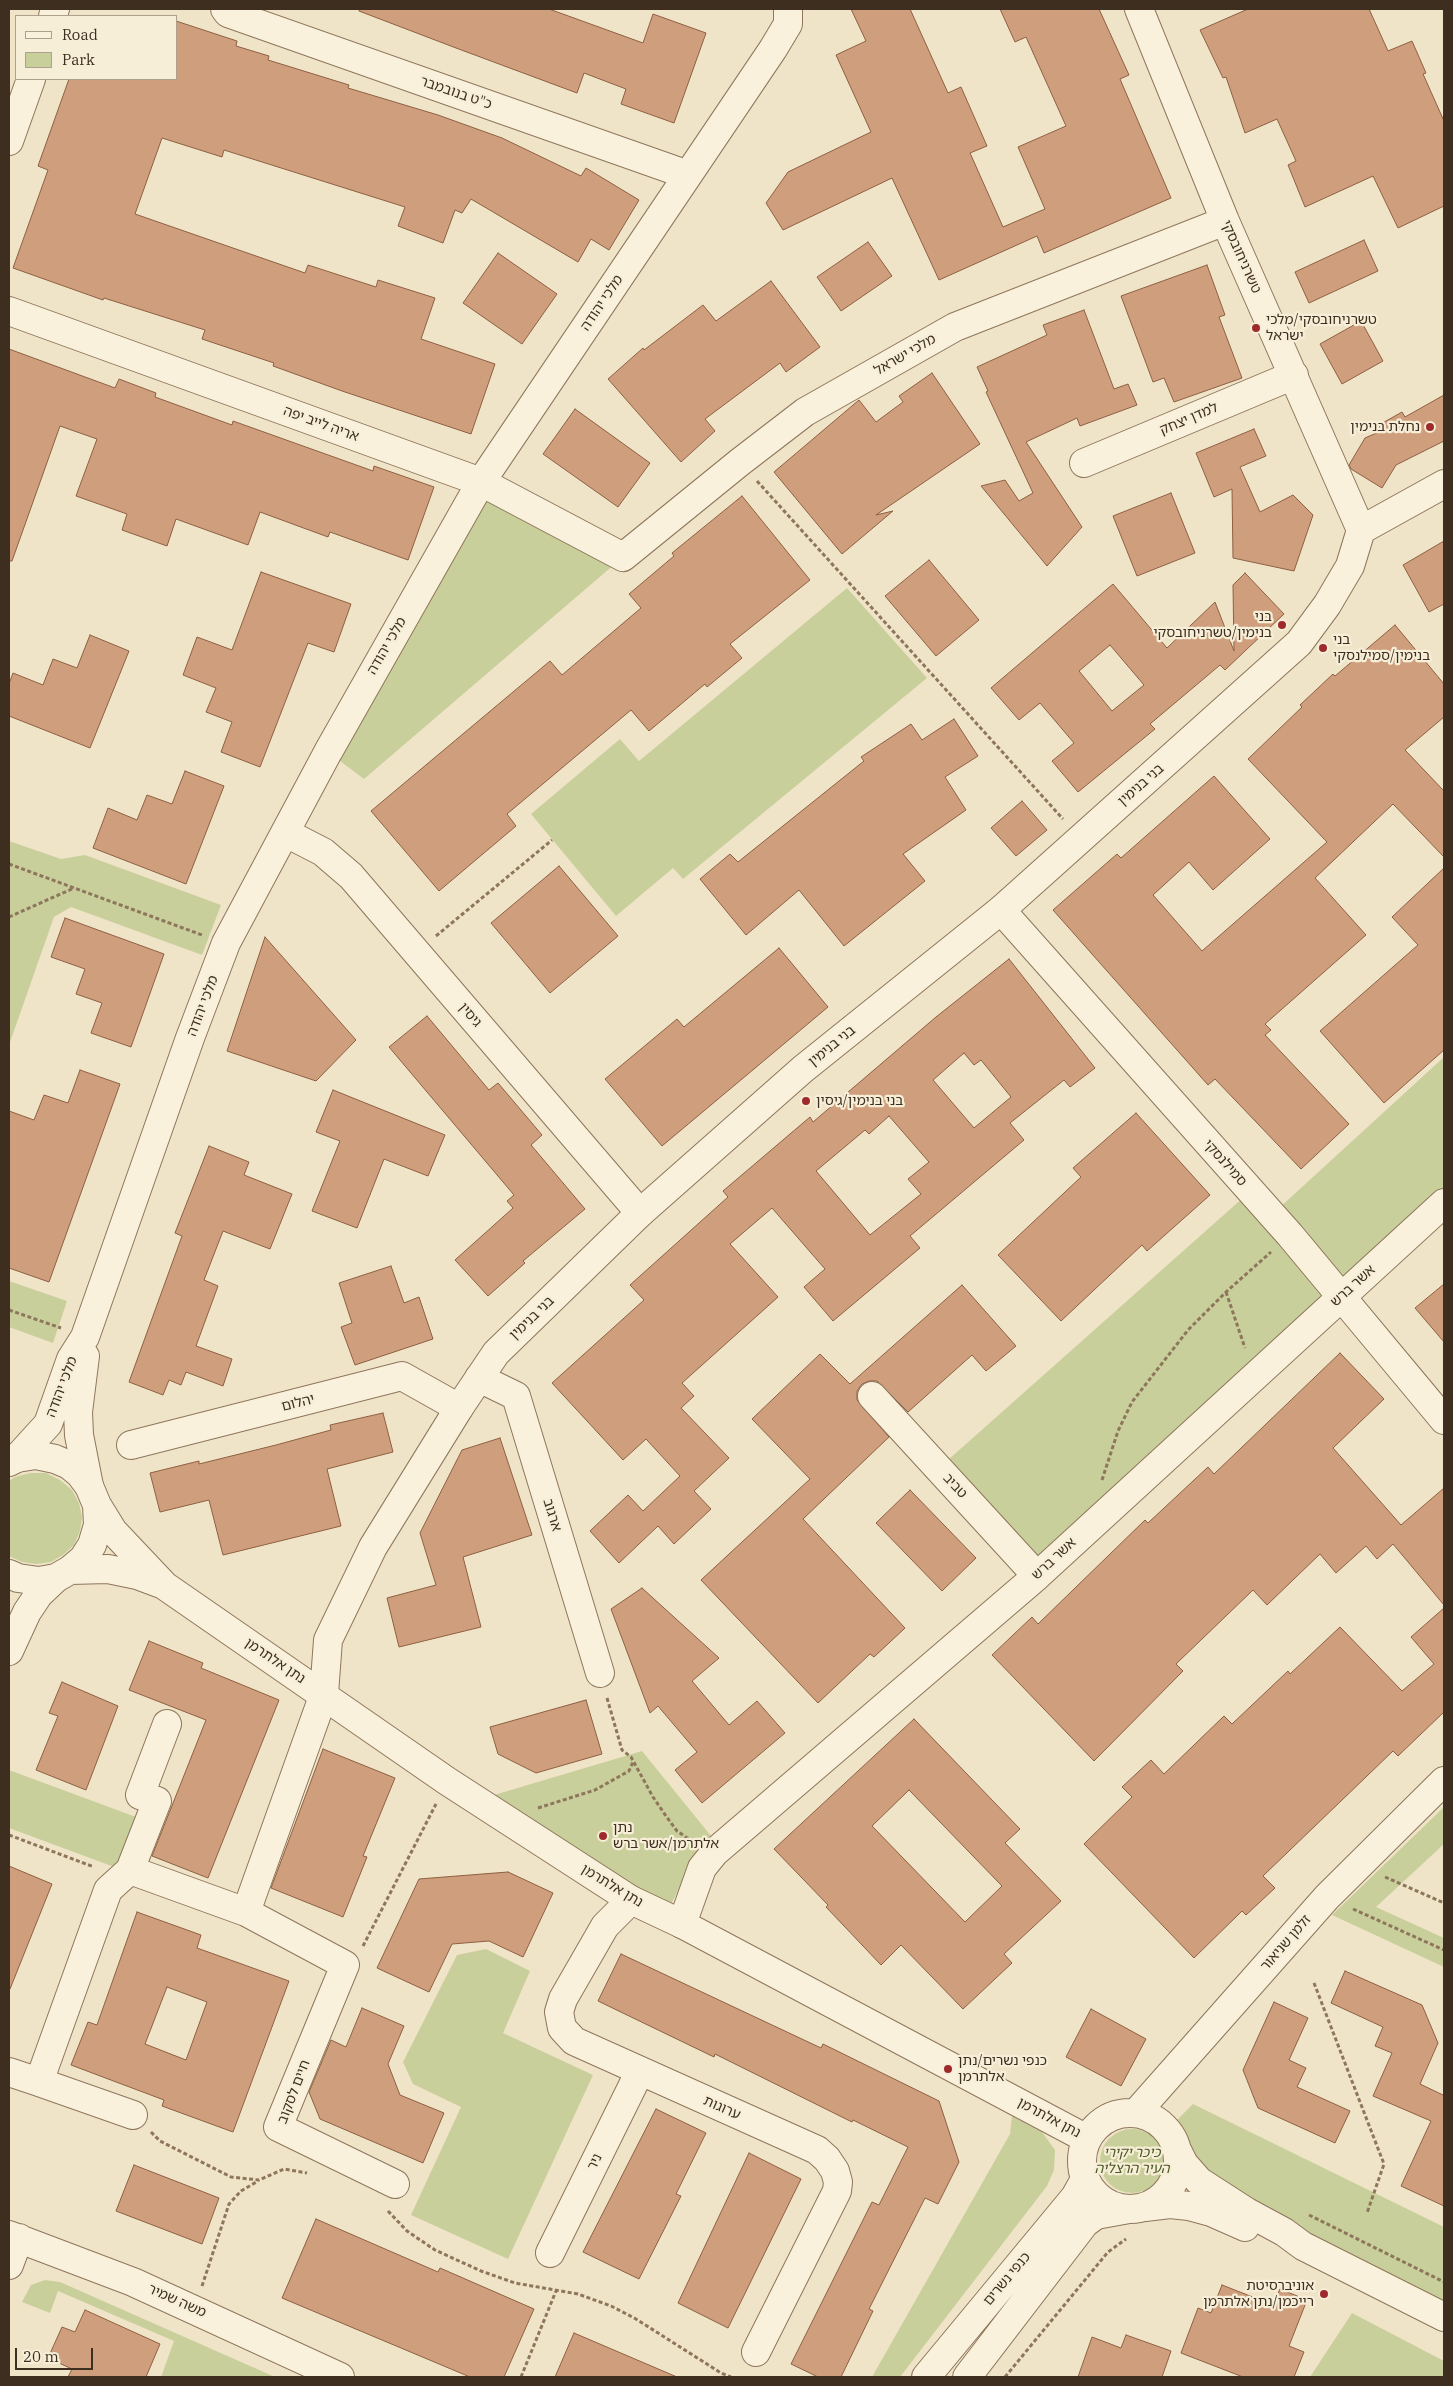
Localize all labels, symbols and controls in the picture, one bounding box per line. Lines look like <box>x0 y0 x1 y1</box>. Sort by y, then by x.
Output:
legend <box>15 15 178 80</box>
text: Road <box>62 25 98 44</box>
text: Park <box>62 50 95 69</box>
street label: כ"ט בנובמבר <box>418 73 494 113</box>
street label: טשרניחובסקי <box>1217 218 1265 296</box>
street label: מלכי יהודה <box>577 272 627 334</box>
place label: טשרניחובסקי/מלכי ישראל <box>1266 312 1377 344</box>
marker: טשרניחובסקי/מלכי ישראל <box>1250 322 1262 334</box>
street label: מלכי ישראל <box>871 331 939 379</box>
street label: למדן יצחק <box>1157 399 1221 439</box>
street label: אריה לייב יפה <box>281 403 361 445</box>
place label: נחלת בנימין <box>1350 419 1420 435</box>
marker: נחלת בנימין <box>1424 421 1436 433</box>
place label: בני בנימין/טשרניחובסקי <box>1153 609 1272 642</box>
street label: מלכי יהודה <box>364 614 410 678</box>
marker: בני בנימין/טשרניחובסקי <box>1276 619 1288 631</box>
place label: בני בנימין/סמילנסקי <box>1333 632 1430 664</box>
marker: בני בנימין/סמילנסקי <box>1317 642 1329 654</box>
street label: בני בנימין <box>1114 760 1168 810</box>
street label: מלכי יהודה <box>184 973 222 1039</box>
street label: גיסין <box>455 999 485 1031</box>
street label: בני בנימין <box>805 1022 859 1070</box>
place label: בני בנימין/גיסין <box>816 1093 903 1109</box>
marker: בני בנימין/גיסין <box>800 1095 812 1107</box>
street label: סמילנסקי <box>1200 1136 1250 1190</box>
street label: אשר ברש <box>1327 1262 1379 1310</box>
street label: בני בנימין <box>506 1293 558 1343</box>
street label: מלכי יהודה <box>43 1354 81 1420</box>
street label: יהלום <box>280 1391 316 1415</box>
street label: טביב <box>939 1470 971 1502</box>
street label: ארגוב <box>539 1497 565 1533</box>
street label: אשר ברש <box>1028 1534 1080 1584</box>
street label: נתן אלתרמן <box>242 1635 308 1687</box>
place label: נתן אלתרמן/אשר ברש <box>613 1820 719 1852</box>
marker: נתן אלתרמן/אשר ברש <box>597 1830 609 1842</box>
street label: נתן אלתרמן <box>578 1861 646 1911</box>
street label: זלמן שניאור <box>1257 1912 1315 1974</box>
place label: כנפי נשרים/נתן אלתרמן <box>958 2053 1047 2086</box>
street label: חיים לסקוב <box>274 2058 314 2126</box>
marker: כנפי נשרים/נתן אלתרמן <box>942 2063 954 2075</box>
street label: ערוגות <box>701 2092 743 2124</box>
street label: נתן אלתרמן <box>1014 2094 1084 2142</box>
park label: כיכר יקירי העיר הרצליה <box>1094 2145 1170 2178</box>
street label: ניר <box>584 2151 606 2173</box>
street label: כנפי נשרים <box>980 2249 1034 2309</box>
place label: אוניברסיטת רייכמן/נתן אלתרמן <box>1203 2278 1314 2310</box>
street label: משה שמיר <box>145 2281 209 2321</box>
marker: אוניברסיטת רייכמן/נתן אלתרמן <box>1318 2288 1330 2300</box>
scale bar <box>18 2338 95 2370</box>
text: 20 m <box>23 2347 59 2366</box>

